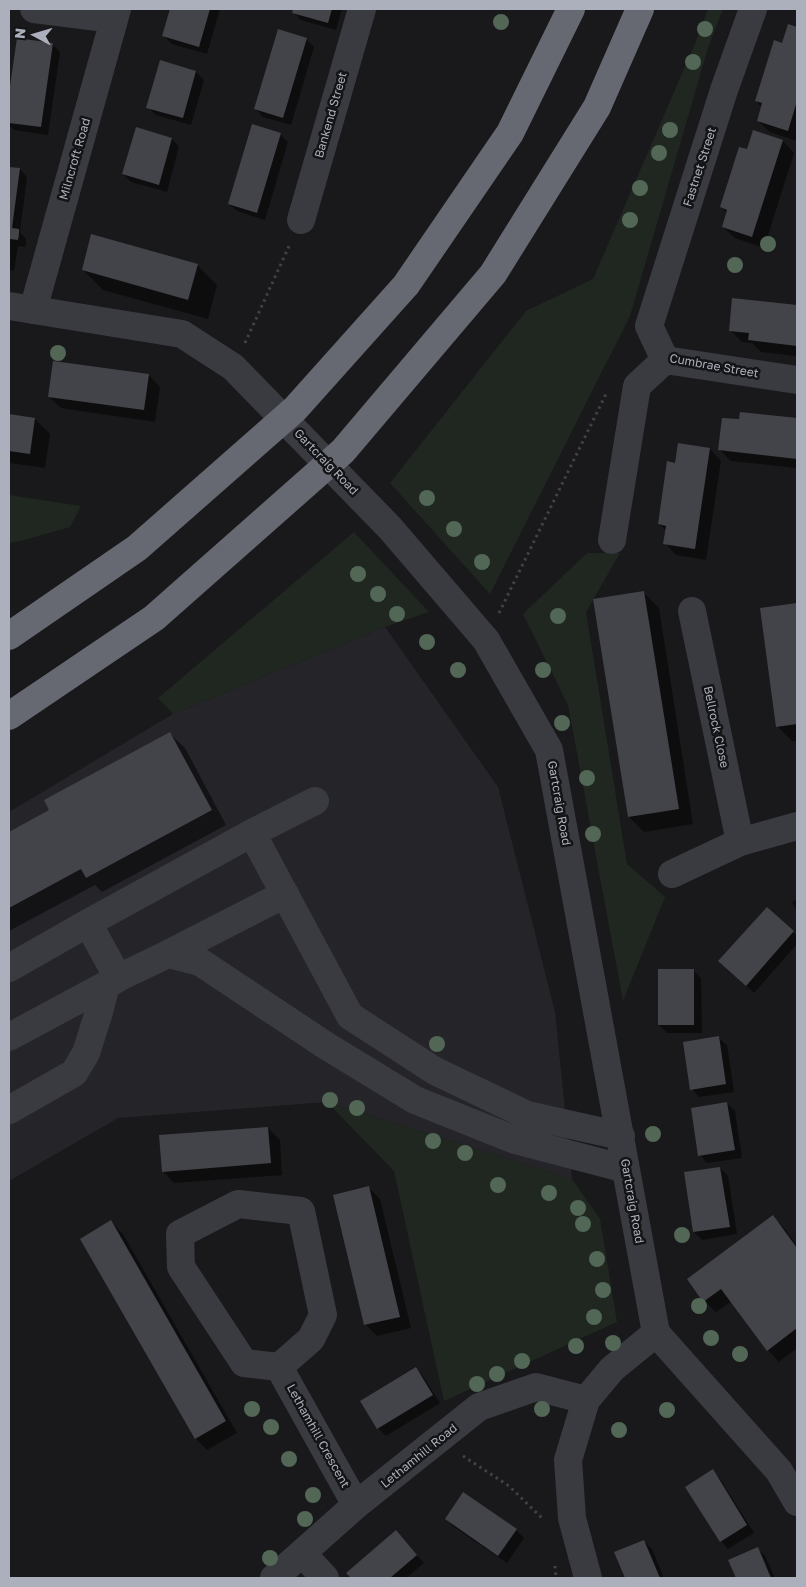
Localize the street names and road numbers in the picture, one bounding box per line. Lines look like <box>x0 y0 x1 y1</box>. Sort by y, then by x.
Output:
street label: Bankend Street <box>312 70 350 160</box>
street label: Milncroft Road <box>56 116 94 202</box>
street label: Fastnet Street <box>680 126 720 208</box>
street label: Cumbrae Street <box>668 351 760 381</box>
street label: Gartcraig Road <box>291 426 361 498</box>
street label: Bellrock Close <box>700 685 732 769</box>
street label: Gartcraig Road <box>544 759 574 847</box>
street label: Gartcraig Road <box>617 1157 647 1245</box>
street label: Lethamhill Crescent <box>284 1382 352 1490</box>
street label: Lethamhill Road <box>378 1421 460 1491</box>

